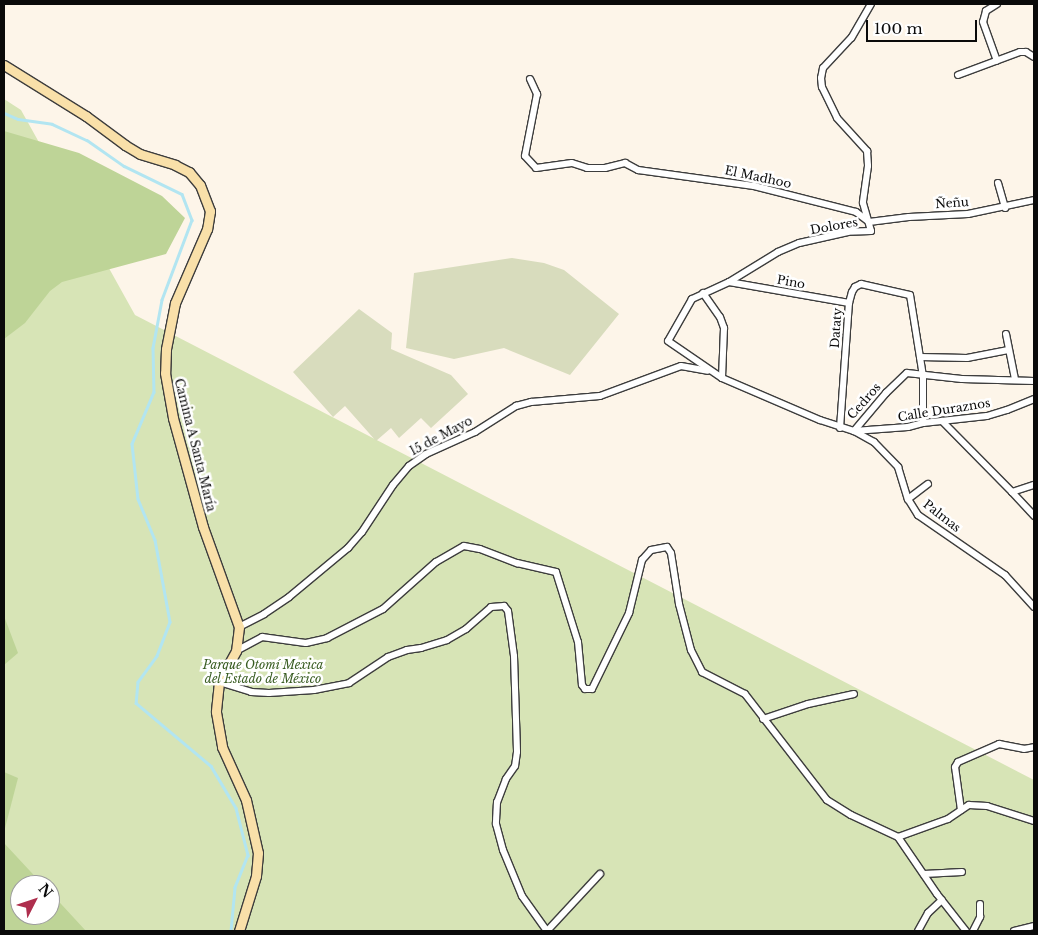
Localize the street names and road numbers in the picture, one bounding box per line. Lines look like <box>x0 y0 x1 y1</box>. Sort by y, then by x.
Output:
street label: El Madhoo <box>723 163 793 191</box>
street label: Ñeñu <box>935 195 969 211</box>
street label: Dolores <box>809 215 859 237</box>
street label: Pino <box>776 272 806 292</box>
street label: Dataty <box>827 307 845 349</box>
street label: Camina A Santa María <box>171 376 219 514</box>
street label: Cedros <box>844 380 884 422</box>
street label: Calle Duraznos <box>897 396 991 424</box>
street label: 15 de Mayo <box>407 413 475 459</box>
street label: Palmas <box>920 497 964 535</box>

